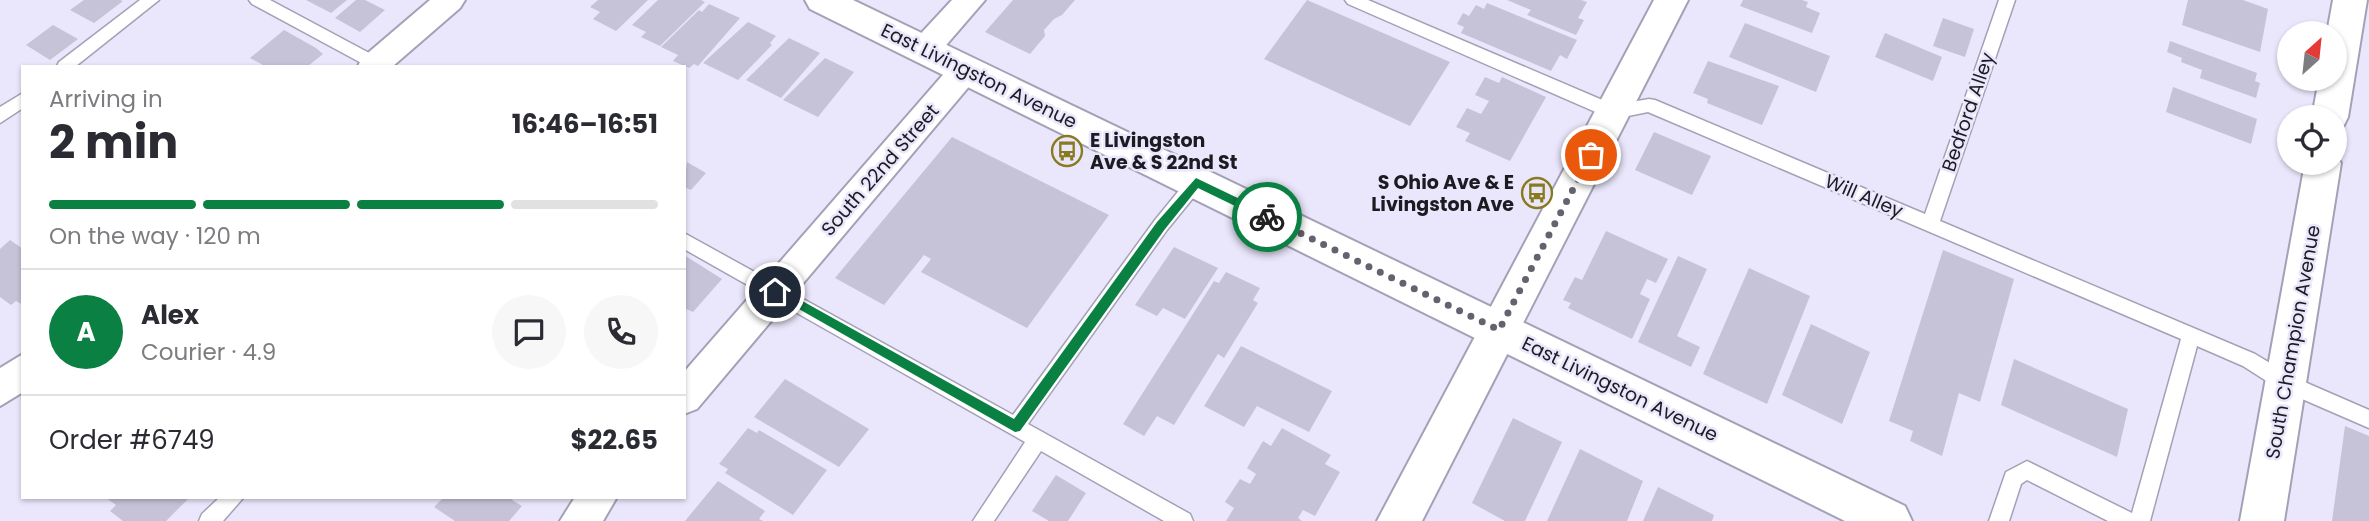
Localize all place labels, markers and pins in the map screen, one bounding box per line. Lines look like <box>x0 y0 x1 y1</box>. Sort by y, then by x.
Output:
pin <box>1561 125 1621 185</box>
place label: E Livingston Ave & S 22nd St <box>1090 127 1238 176</box>
bus stop icon: E Livingston Ave & S 22nd St <box>1050 134 1084 168</box>
place label: S Ohio Ave & E Livingston Ave <box>1371 169 1514 218</box>
bus stop icon: S Ohio Ave & E Livingston Ave <box>1520 176 1554 210</box>
pin <box>745 262 805 322</box>

